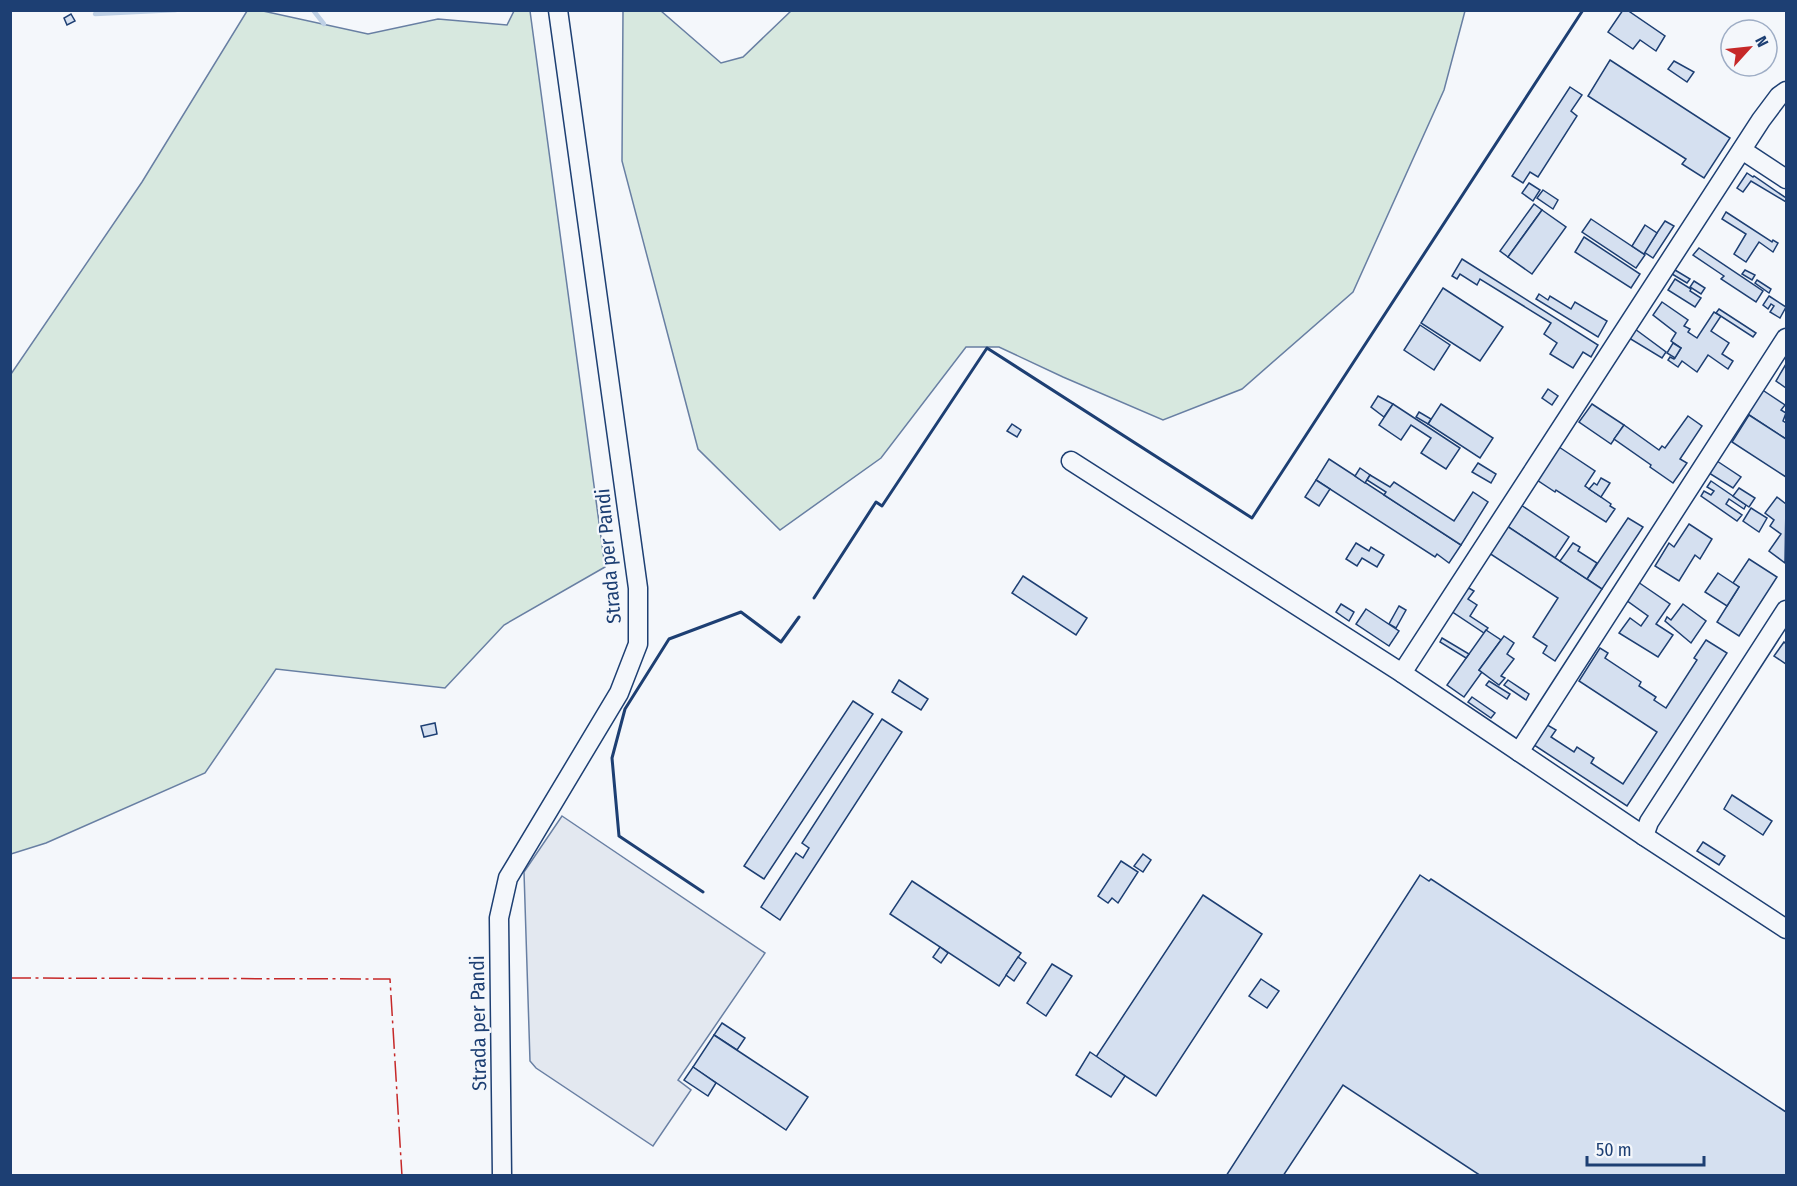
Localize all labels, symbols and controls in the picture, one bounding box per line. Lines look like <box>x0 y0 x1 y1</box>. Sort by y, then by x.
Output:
north arrow <box>1719 18 1779 78</box>
text: N <box>1751 33 1773 50</box>
street label: Strada per Pandi <box>590 487 626 625</box>
street label: Strada per Pandi <box>465 955 491 1091</box>
scale bar <box>1587 1129 1704 1167</box>
text: 50 m <box>1596 1139 1632 1161</box>

